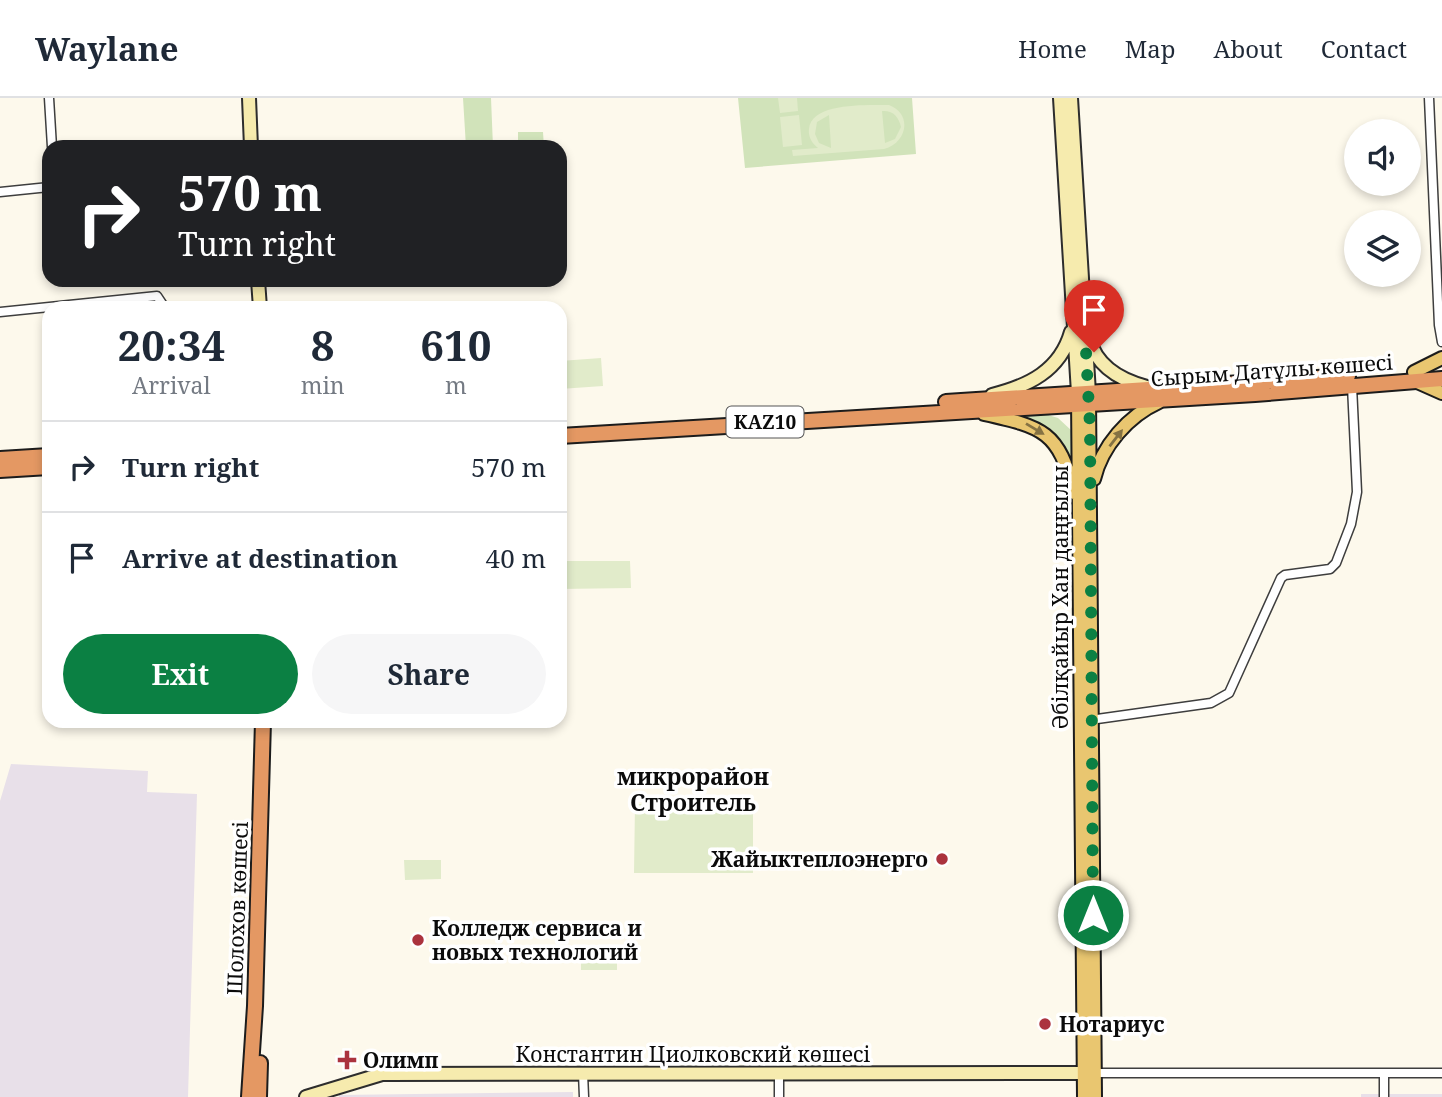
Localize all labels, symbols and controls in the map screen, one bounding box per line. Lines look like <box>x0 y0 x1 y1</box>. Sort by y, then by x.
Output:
text: Waylane <box>35 26 179 71</box>
text: Home <box>1018 32 1087 65</box>
text: Map <box>1125 32 1176 65</box>
text: About <box>1214 32 1283 65</box>
text: Contact <box>1321 32 1407 65</box>
map controls <box>1344 119 1421 287</box>
button: sound <box>1344 119 1421 196</box>
text: 570 m <box>178 159 322 225</box>
icon: right <box>63 168 154 259</box>
button: layers <box>1344 210 1421 287</box>
text: Turn right <box>178 222 336 265</box>
pin <box>1064 280 1124 352</box>
icon: arrive <box>1075 291 1113 329</box>
text: 20:34 <box>118 316 225 373</box>
text: 8 <box>311 316 335 373</box>
text: 610 <box>420 316 491 373</box>
street label: Сырым Датұлы көшесі <box>1150 348 1394 392</box>
text: Arrival <box>132 369 211 401</box>
text: min <box>301 369 345 401</box>
text: m <box>445 369 467 401</box>
road number: KAZ10 <box>726 406 804 438</box>
one-way arrow <box>1026 423 1045 435</box>
one-way arrow <box>1108 429 1123 447</box>
icon: right <box>63 448 101 486</box>
text: Turn right <box>122 449 259 485</box>
text: 570 m <box>471 449 546 485</box>
street label: Әбілқайыр Хан даңғылы <box>1046 465 1074 729</box>
icon: arrive <box>63 539 101 577</box>
text: Arrive at destination <box>122 540 398 576</box>
text: 40 m <box>486 540 546 576</box>
button: Exit <box>63 634 298 714</box>
button: Share <box>312 634 546 714</box>
district label: микрорайон Строитель <box>617 760 769 818</box>
street label: Шолохов көшесі <box>220 820 254 996</box>
place label: Жайыктеплоэнерго <box>711 845 928 873</box>
marker: Жайыктеплоэнерго <box>934 851 950 867</box>
position arrow <box>1056 878 1130 952</box>
place label: Колледж сервиса и новых технологий <box>432 914 642 966</box>
marker: Колледж сервиса и новых технологий <box>410 932 426 948</box>
place label: Нотариус <box>1059 1010 1164 1038</box>
marker: Нотариус <box>1037 1016 1053 1032</box>
street label: Константин Циолковский көшесі <box>516 1040 870 1068</box>
place label: Олимп <box>363 1046 438 1074</box>
marker: Олимп <box>337 1050 357 1070</box>

